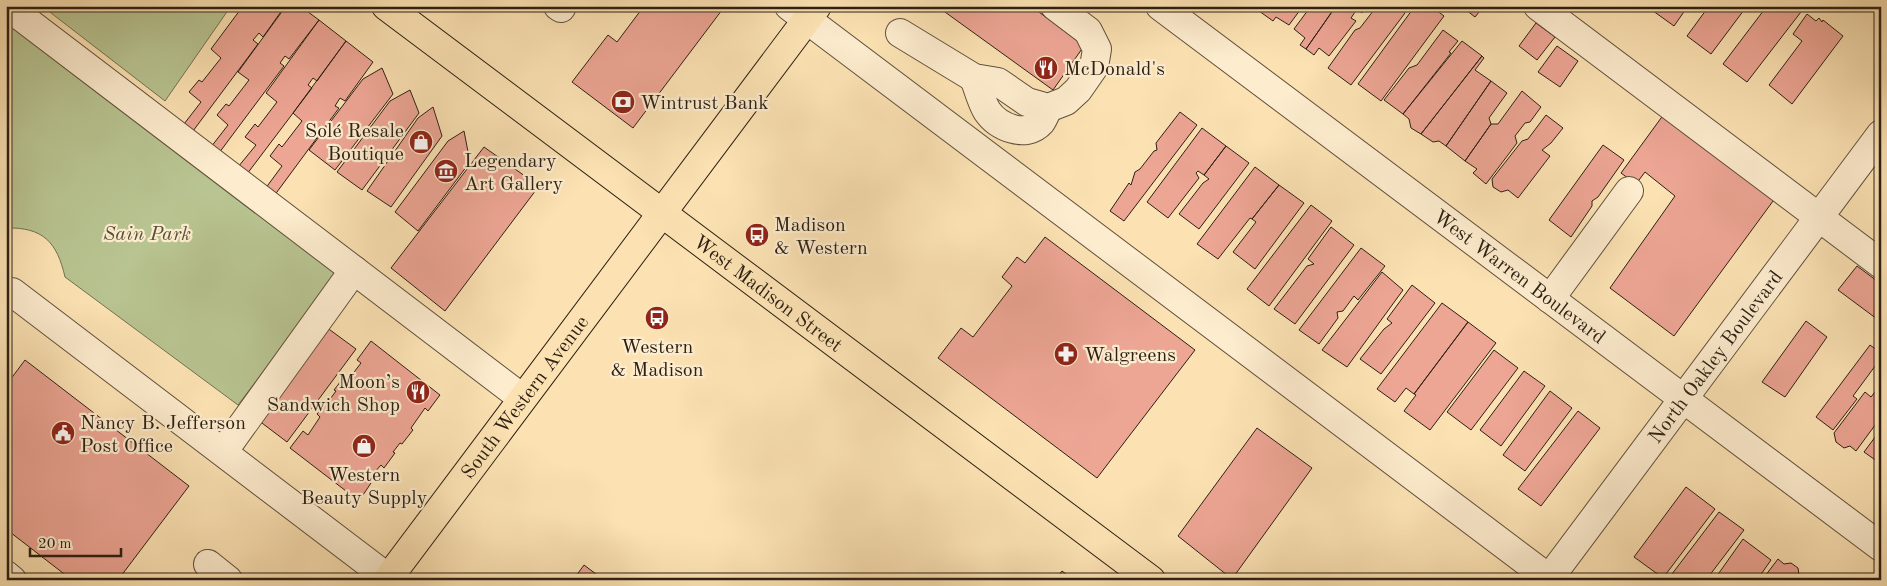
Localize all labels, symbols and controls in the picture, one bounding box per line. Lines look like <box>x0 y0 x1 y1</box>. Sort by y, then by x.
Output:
restaurant icon: McDonald's <box>1033 55 1059 81</box>
place label: McDonald's <box>1064 60 1165 80</box>
bank icon: Wintrust Bank <box>610 89 636 115</box>
place label: Wintrust Bank <box>640 94 769 114</box>
place label: Solé Resale Boutique <box>305 122 404 165</box>
shop icon: Solé Resale Boutique <box>408 129 434 155</box>
place label: Legendary Art Gallery <box>464 152 564 195</box>
museum icon: Legendary Art Gallery <box>433 158 459 184</box>
street label: West Warren Boulevard <box>1429 207 1608 348</box>
place label: Madison & Western <box>774 216 868 259</box>
bus stop icon: Madison & Western <box>744 222 770 248</box>
park label: Sain Park <box>103 225 191 245</box>
street label: West Madison Street <box>689 232 845 357</box>
street label: North Oakley Boulevard <box>1646 268 1787 448</box>
bus stop icon: Western & Madison <box>644 305 670 331</box>
street label: South Western Avenue <box>458 313 593 483</box>
place label: Western & Madison <box>610 338 704 381</box>
pharmacy icon: Walgreens <box>1053 341 1079 367</box>
place label: Walgreens <box>1084 346 1176 366</box>
place label: Moon’s Sandwich Shop <box>267 373 400 416</box>
restaurant icon: Moon’s Sandwich Shop <box>405 379 431 405</box>
place label: Nancy B. Jefferson Post Office <box>80 414 246 457</box>
public building icon: Nancy B. Jefferson Post Office <box>50 420 76 446</box>
shop icon: Western Beauty Supply <box>351 433 377 459</box>
place label: Western Beauty Supply <box>301 466 428 509</box>
scale bar <box>30 526 121 558</box>
text: 20 m <box>38 537 72 552</box>

